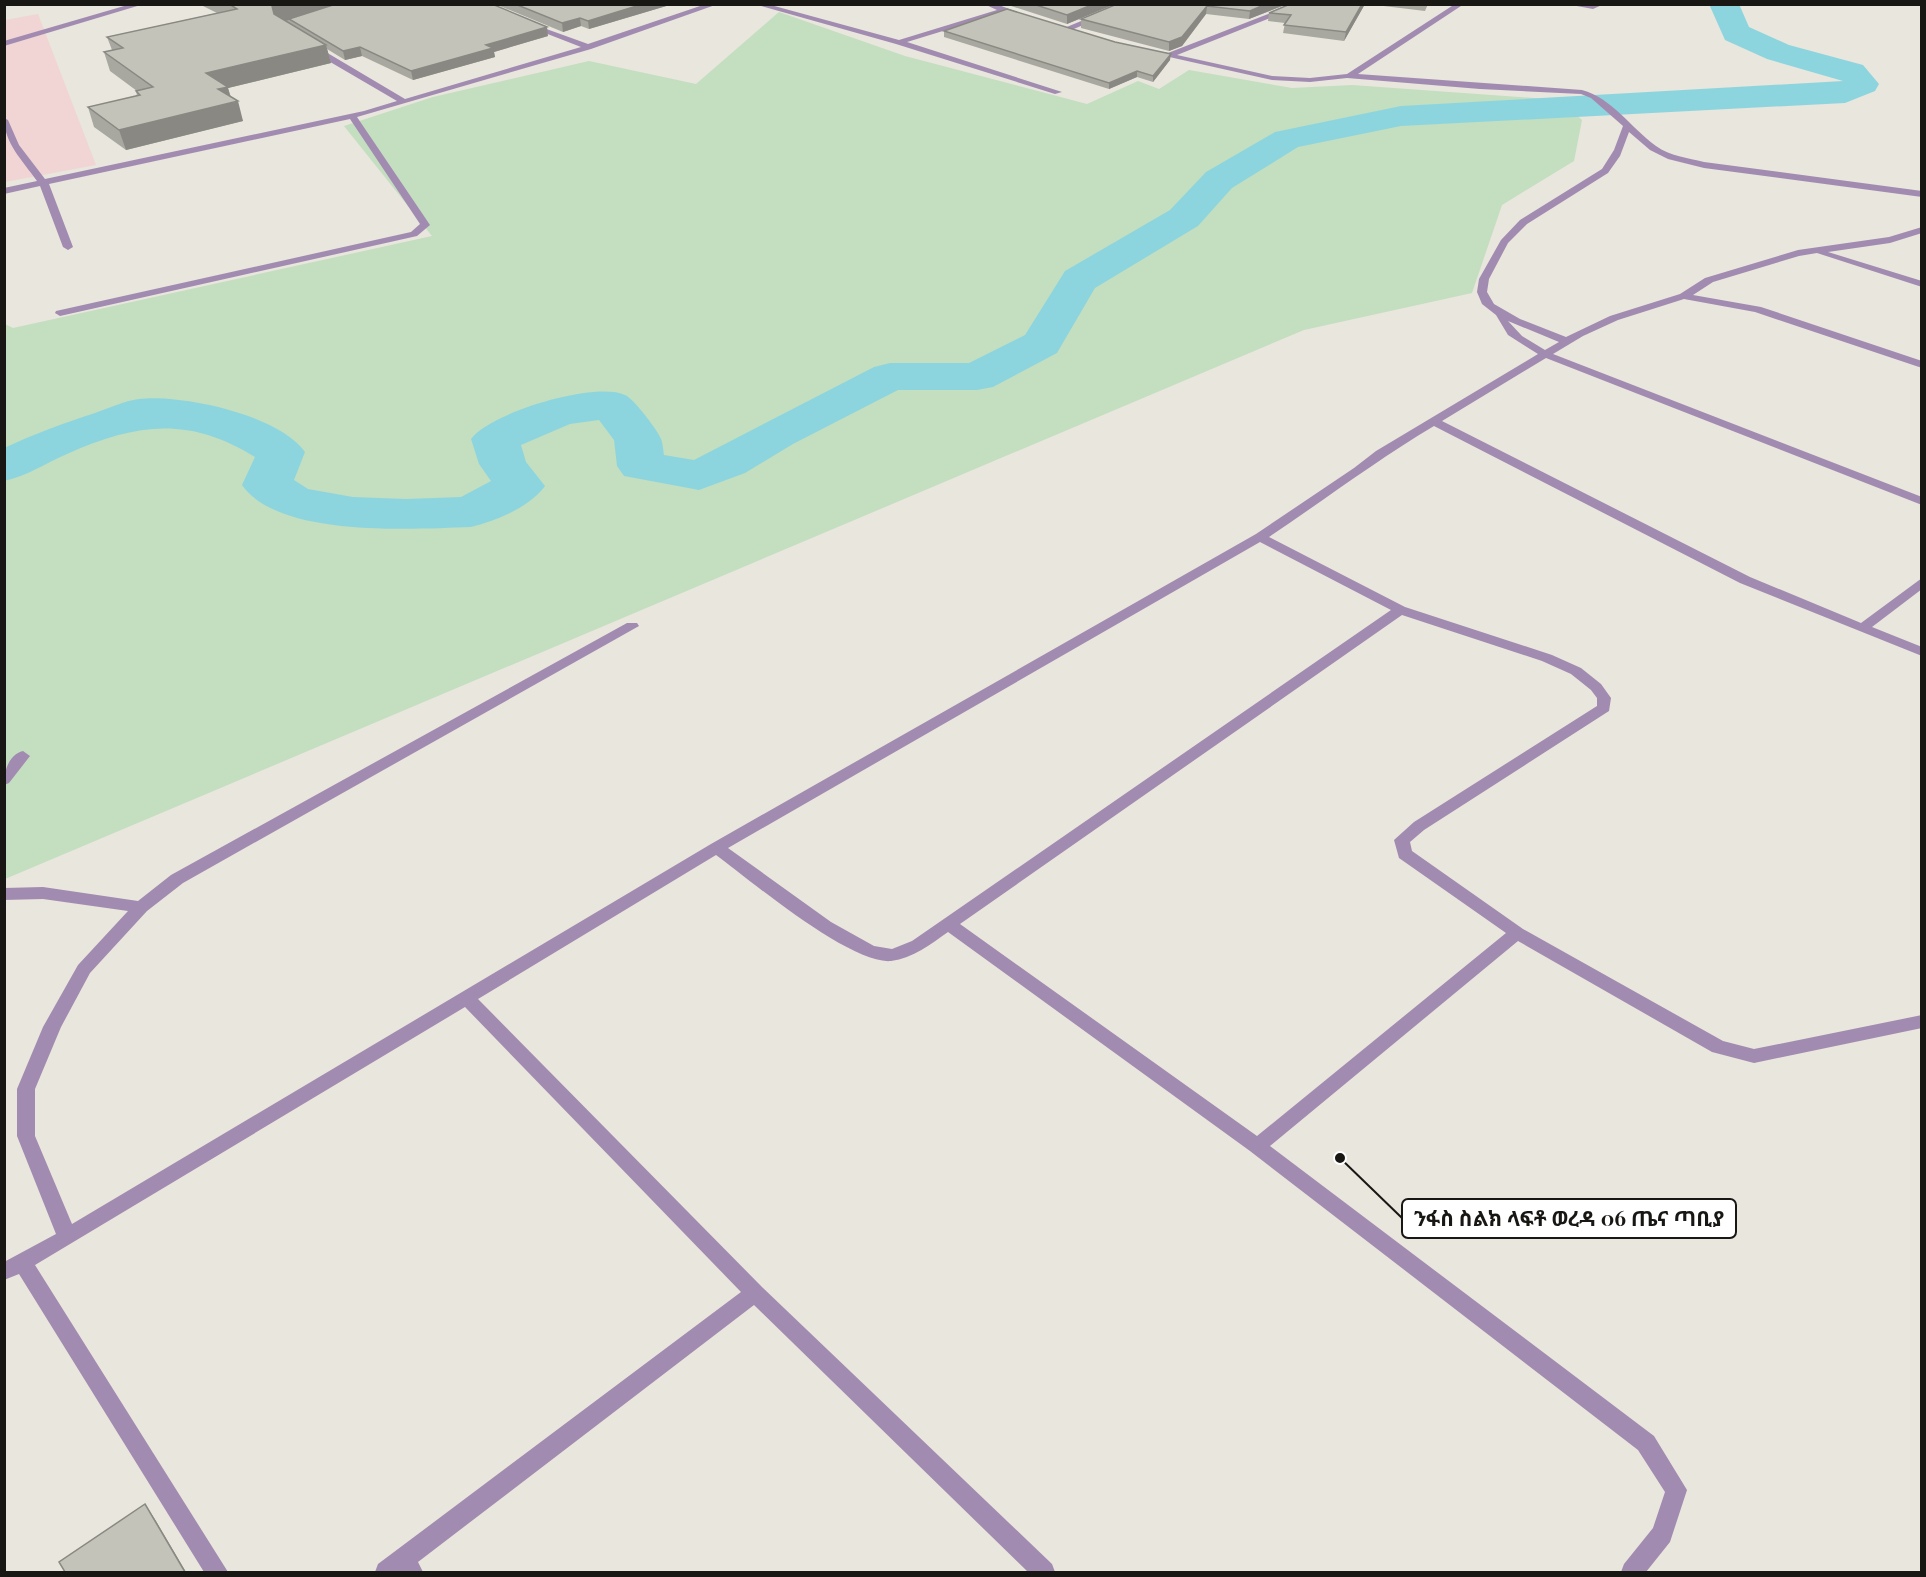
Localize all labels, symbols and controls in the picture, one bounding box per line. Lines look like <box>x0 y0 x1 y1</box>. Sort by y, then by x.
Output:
callout: ንፋስ ስልክ ላፍቶ ወረዳ 06 ጤና ጣቢያ <box>1402 1199 1736 1238</box>
text: ንፋስ ስልክ ላፍቶ ወረዳ 06 ጤና ጣቢያ <box>1414 1203 1724 1231</box>

